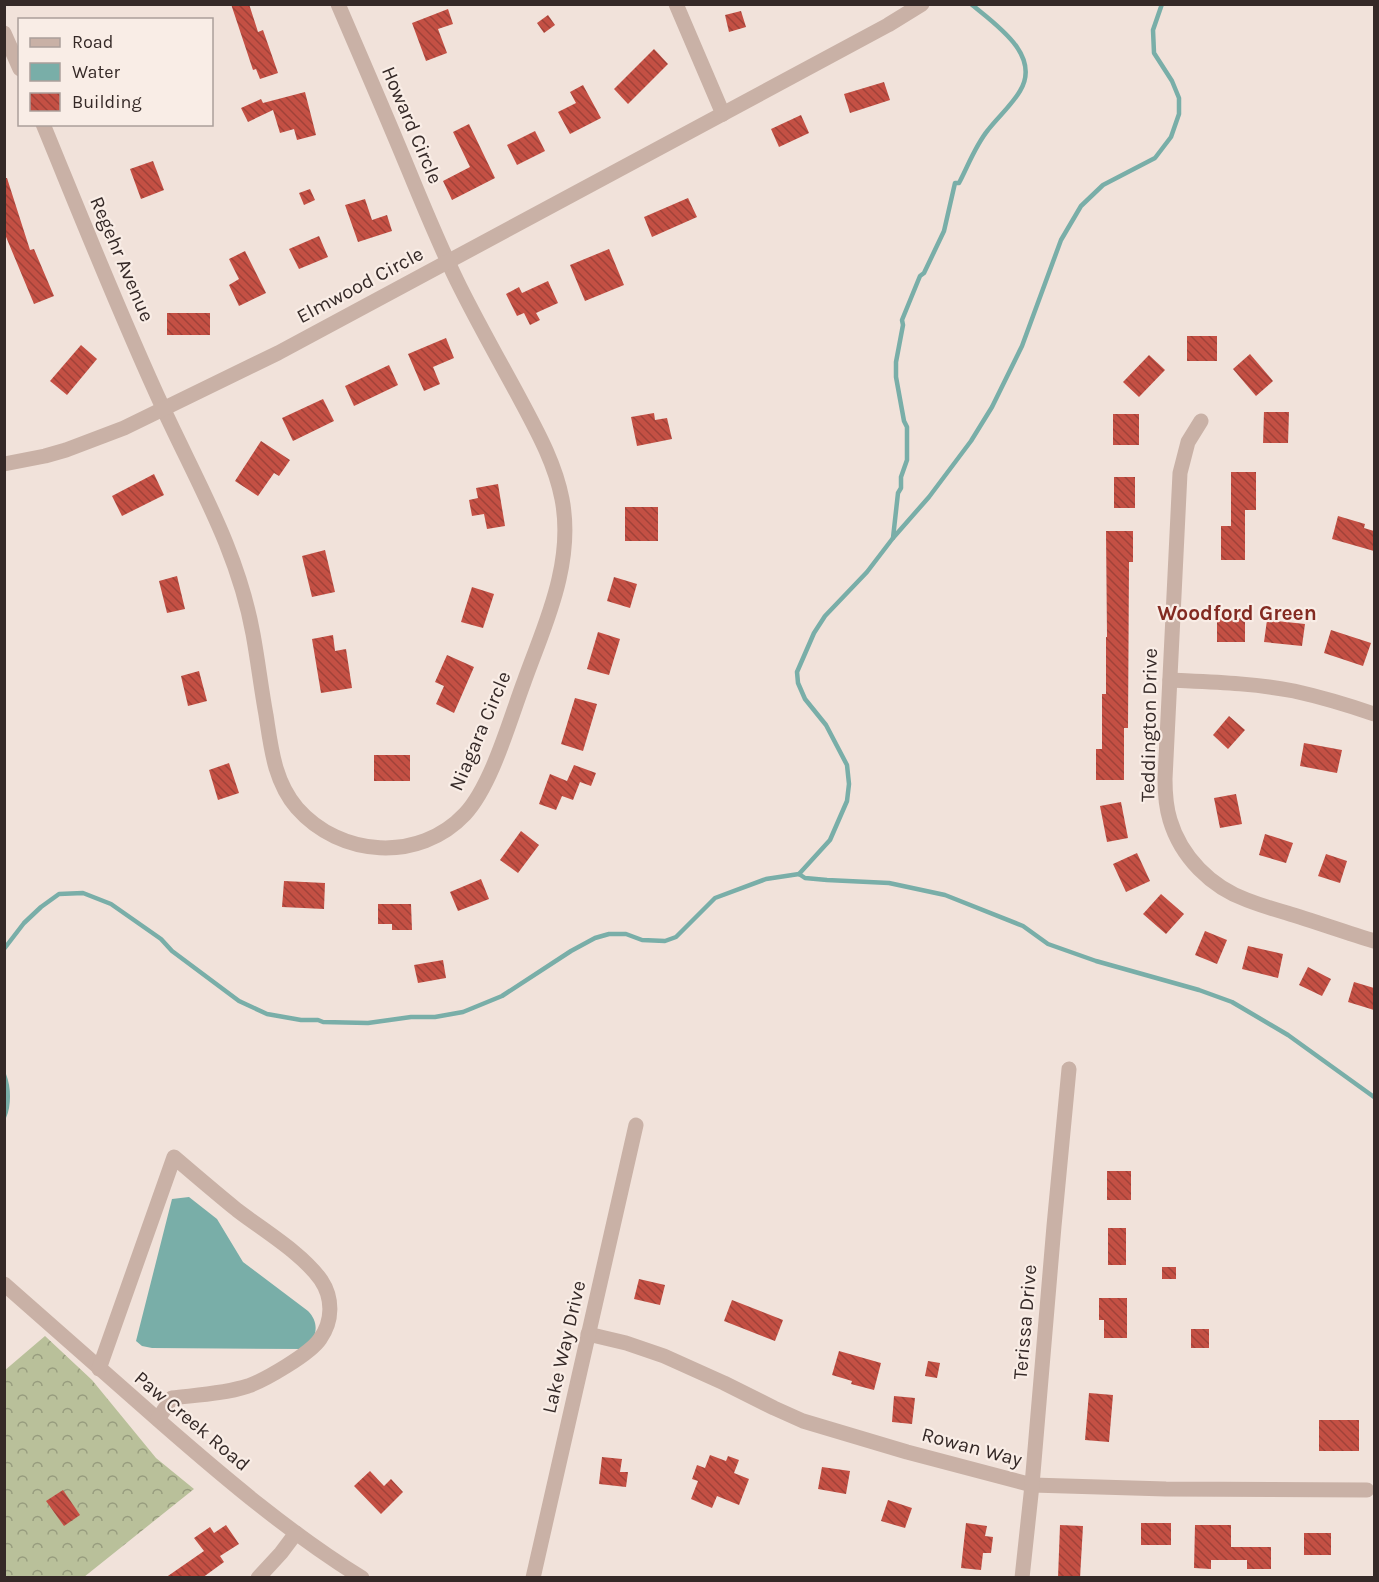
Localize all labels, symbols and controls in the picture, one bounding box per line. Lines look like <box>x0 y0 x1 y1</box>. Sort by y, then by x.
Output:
legend <box>18 18 213 126</box>
text: Road <box>72 31 113 53</box>
text: Water <box>72 61 120 83</box>
street label: Howard Circle <box>377 63 447 187</box>
text: Building <box>72 91 142 113</box>
street label: Regehr Avenue <box>85 193 159 325</box>
street label: Elmwood Circle <box>293 242 427 328</box>
district label: Woodford Green <box>1157 601 1317 625</box>
street label: Teddington Drive <box>1136 648 1162 802</box>
street label: Niagara Circle <box>444 668 516 794</box>
street label: Terissa Drive <box>1009 1263 1041 1381</box>
street label: Lake Way Drive <box>538 1278 590 1416</box>
street label: Paw Creek Road <box>130 1366 254 1476</box>
street label: Rowan Way <box>919 1423 1025 1471</box>

